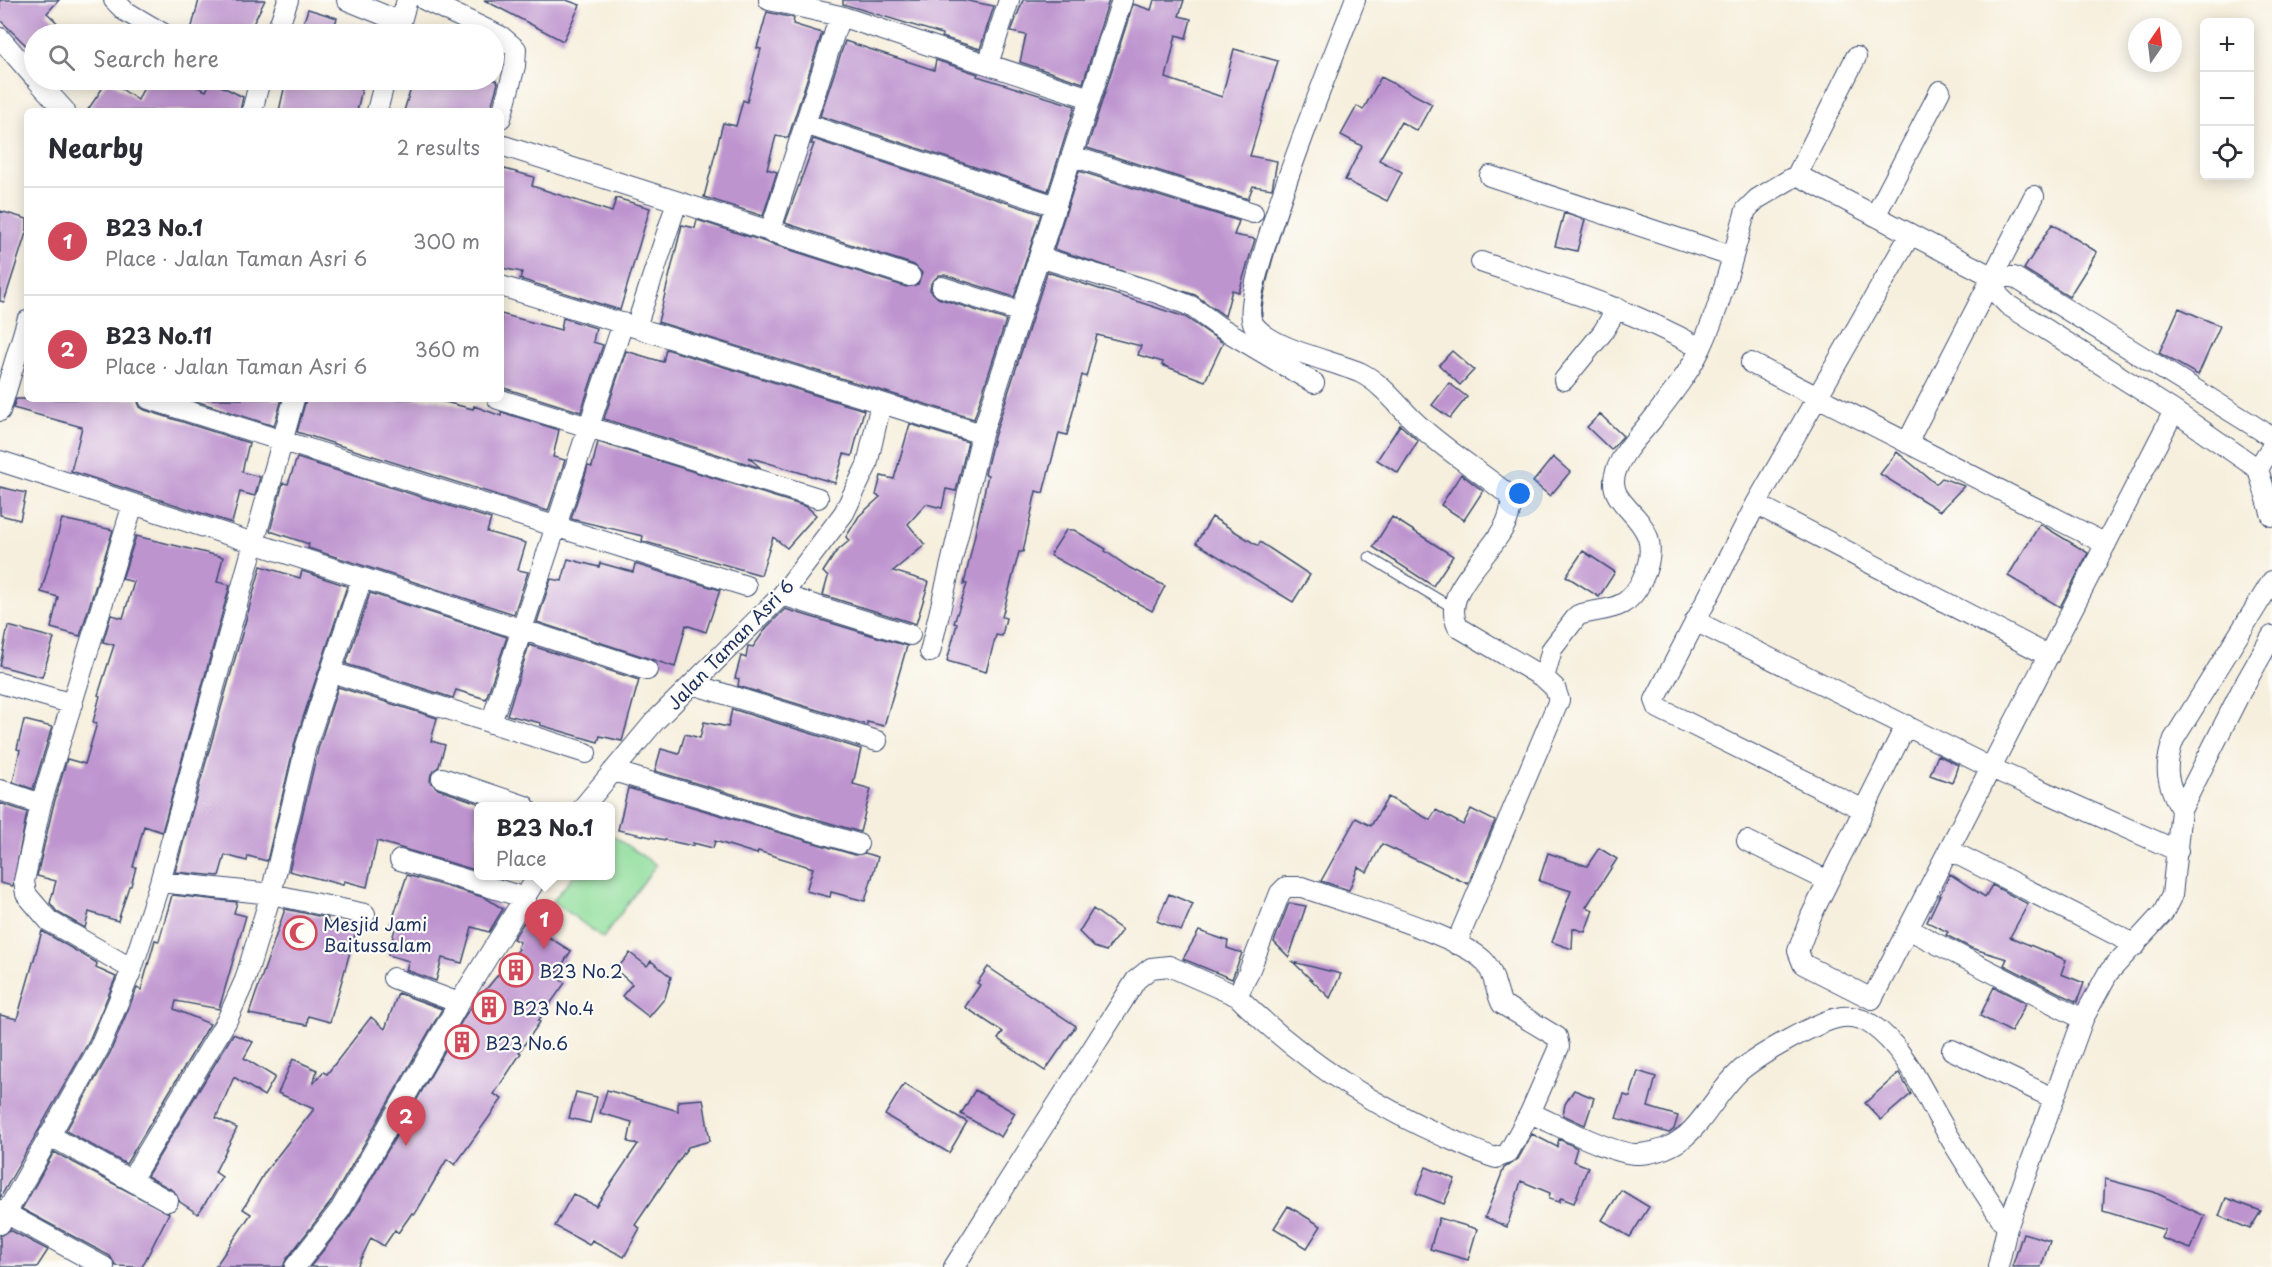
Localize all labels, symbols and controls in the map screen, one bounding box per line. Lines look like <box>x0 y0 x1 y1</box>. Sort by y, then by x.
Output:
north arrow <box>2128 18 2182 72</box>
map controls <box>2200 18 2254 180</box>
button: + <box>2200 18 2254 72</box>
search box <box>24 24 504 90</box>
icon: search <box>45 41 78 74</box>
text: Search here <box>93 41 219 74</box>
button: − <box>2200 72 2254 126</box>
button: locate <box>2200 126 2254 180</box>
text: Nearby <box>48 128 143 167</box>
text: 2 results <box>397 132 480 162</box>
text: B23 No.1 <box>105 210 203 243</box>
text: 1 <box>63 226 72 256</box>
text: 300 m <box>413 226 480 256</box>
text: Place · Jalan Taman Asri 6 <box>105 243 367 273</box>
text: B23 No.11 <box>105 318 212 351</box>
text: 2 <box>60 334 75 364</box>
text: 360 m <box>414 334 480 364</box>
text: Place · Jalan Taman Asri 6 <box>105 351 367 381</box>
your location <box>1505 479 1534 508</box>
street label: Jalan Taman Asri 6 <box>660 573 800 715</box>
popup <box>474 802 615 880</box>
text: B23 No.1 <box>496 810 593 843</box>
text: Place <box>496 843 547 873</box>
pin: 1 <box>524 900 564 949</box>
place label: Mesjid Jami Baitussalam <box>323 910 432 958</box>
mosque icon: Mesjid Jami Baitussalam <box>282 915 318 951</box>
building icon: B23 No.2 <box>498 952 534 988</box>
place label: B23 No.2 <box>539 957 623 984</box>
building icon: B23 No.4 <box>471 989 507 1025</box>
place label: B23 No.4 <box>512 994 594 1021</box>
building icon: B23 No.6 <box>444 1024 480 1060</box>
place label: B23 No.6 <box>485 1029 568 1056</box>
pin: 2 <box>386 1096 426 1146</box>

